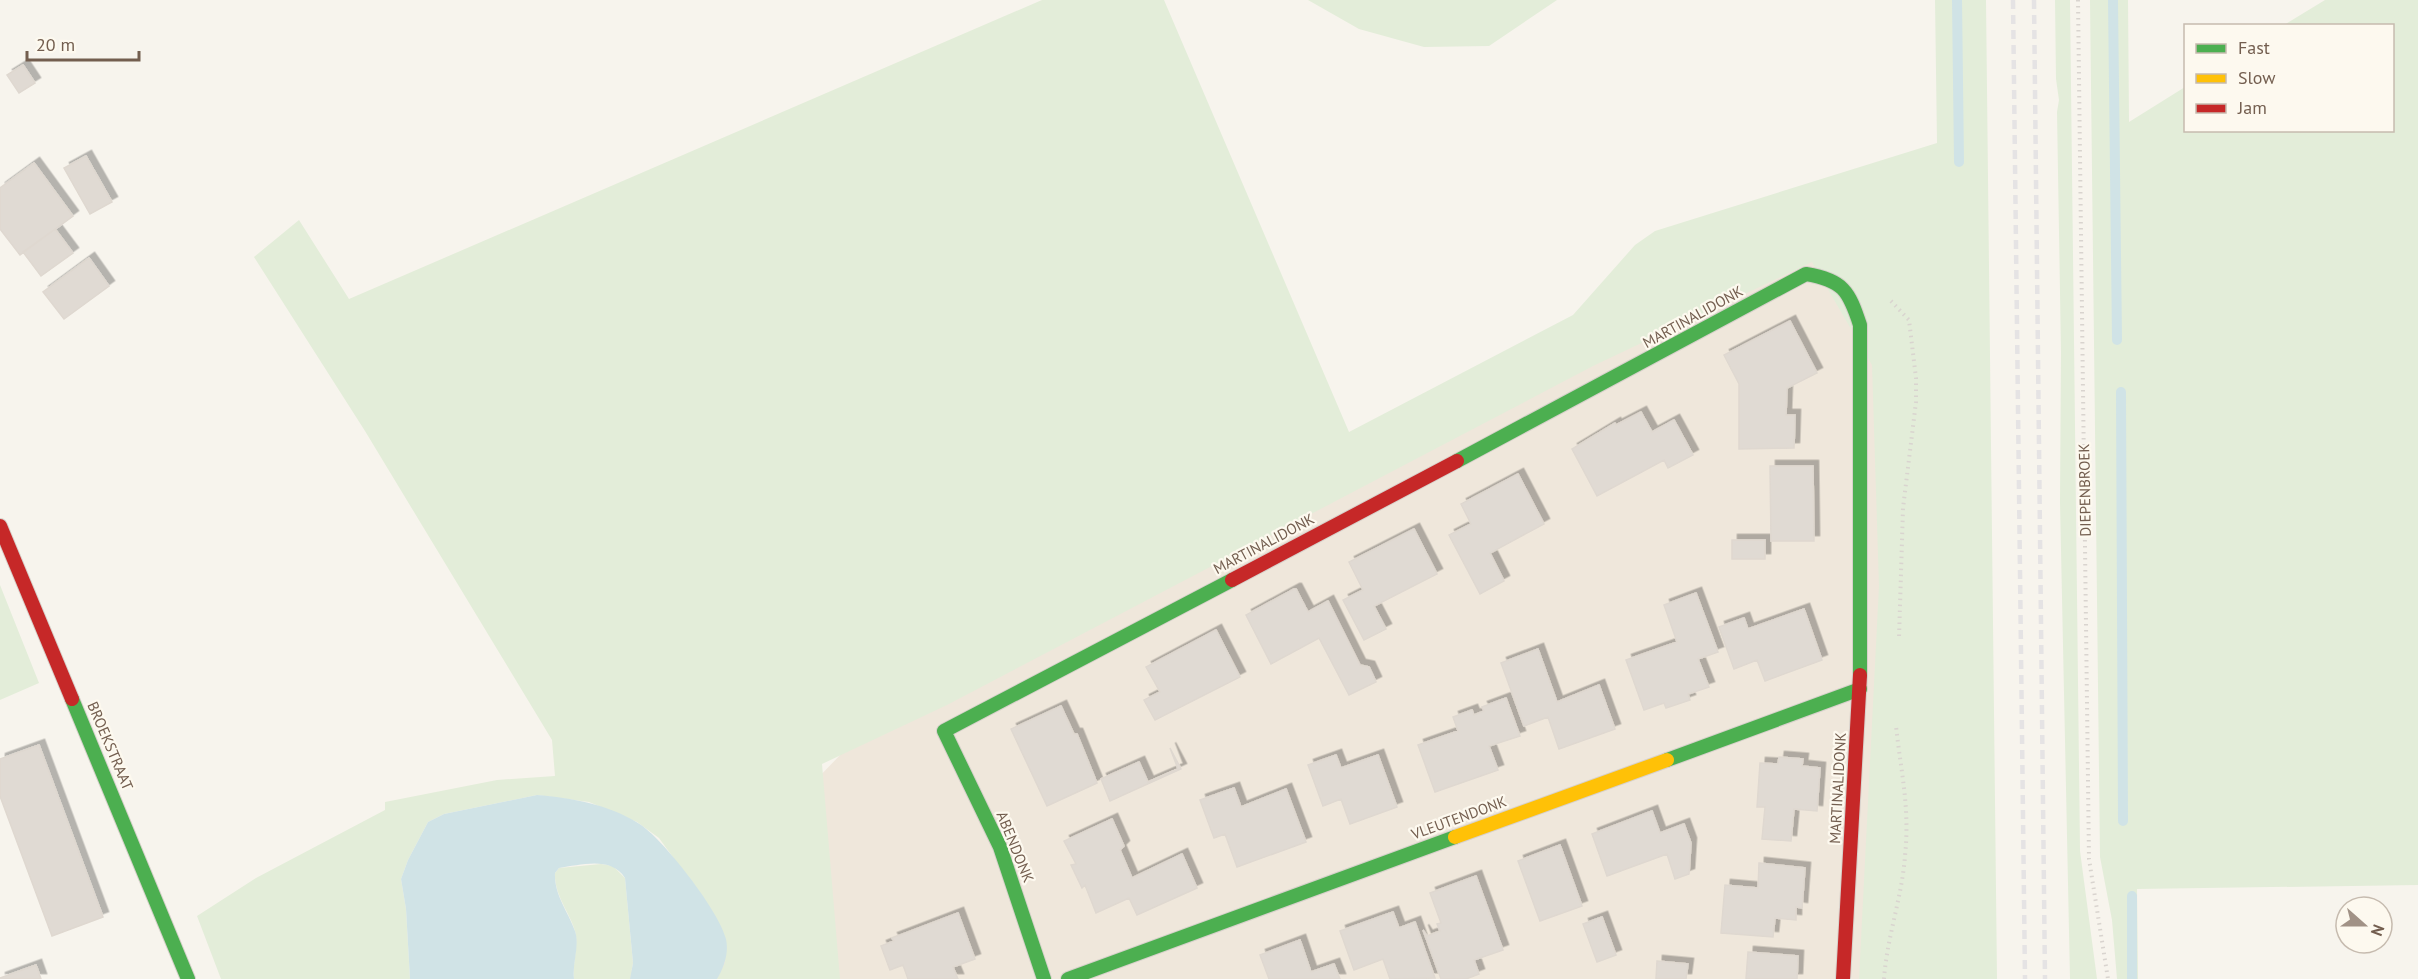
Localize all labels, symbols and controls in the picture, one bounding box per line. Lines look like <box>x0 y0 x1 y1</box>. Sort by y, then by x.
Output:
scale bar <box>27 24 140 62</box>
legend <box>2184 24 2394 132</box>
text: 20 m <box>36 33 75 56</box>
text: Fast <box>2238 36 2270 59</box>
text: Slow <box>2238 66 2276 89</box>
text: Jam <box>2237 96 2267 119</box>
street label: MARTINALIDONK <box>1639 281 1746 352</box>
street label: DIEPENBROEK <box>2074 443 2095 537</box>
street label: MARTINALIDONK <box>1210 509 1318 578</box>
street label: BROEKSTRAAT <box>83 699 138 793</box>
street label: MARTINALIDONK <box>1825 732 1850 844</box>
street label: VLEUTENDONK <box>1408 792 1509 844</box>
street label: ABENDONK <box>993 808 1038 885</box>
north arrow <box>2334 895 2394 955</box>
text: N <box>2367 922 2389 939</box>

